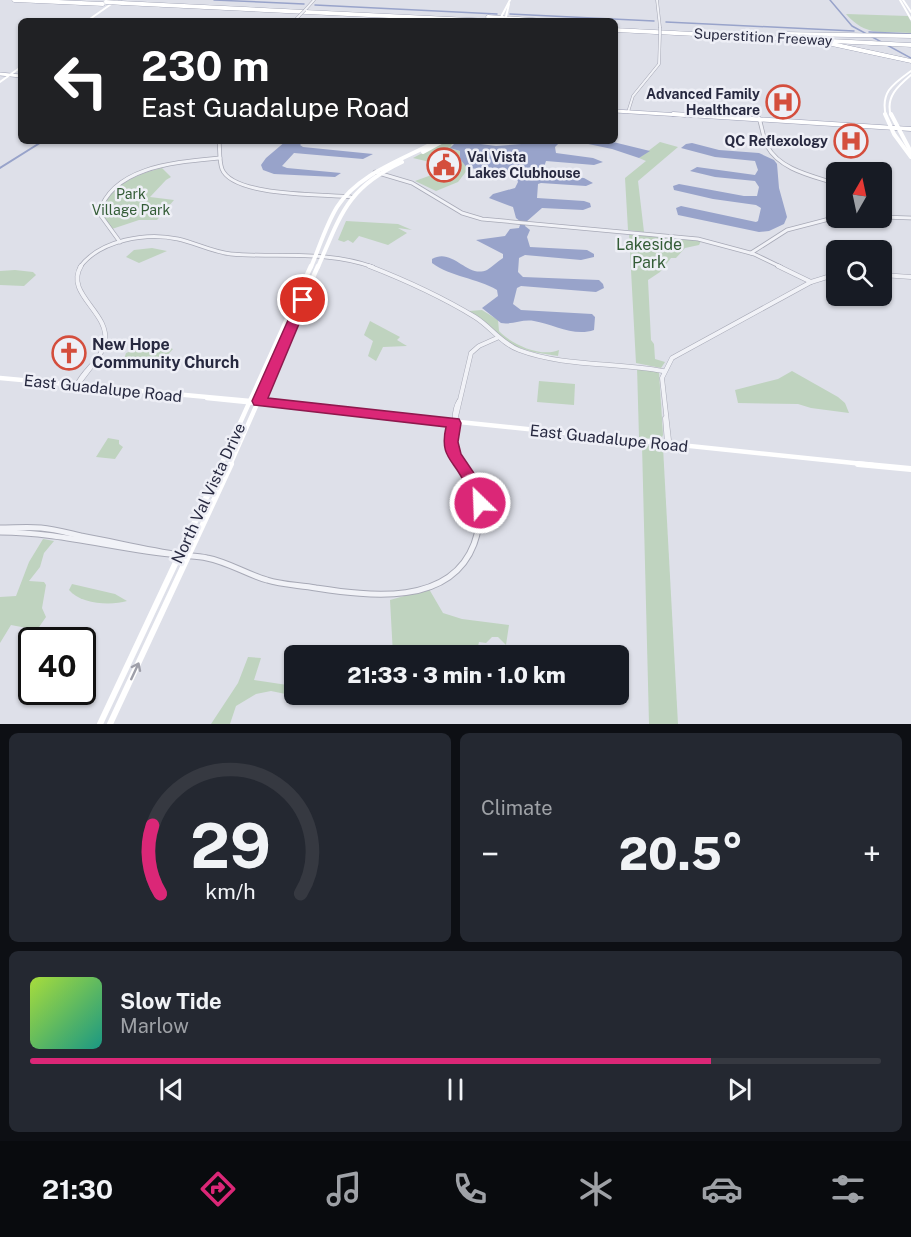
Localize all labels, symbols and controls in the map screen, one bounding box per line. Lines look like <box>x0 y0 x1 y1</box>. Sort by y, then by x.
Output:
street label: Superstition Freeway <box>693 25 833 49</box>
text: 230 m <box>141 41 270 90</box>
icon: left <box>42 42 120 120</box>
hospital icon: Advanced Family Healthcare <box>765 84 801 120</box>
place label: Advanced Family Healthcare <box>646 86 760 118</box>
text: East Guadalupe Road <box>141 91 410 123</box>
hospital icon: QC Reflexology <box>833 123 869 159</box>
place label: QC Reflexology <box>725 133 828 149</box>
public building icon: Val Vista Lakes Clubhouse <box>426 147 462 183</box>
place label: Val Vista Lakes Clubhouse <box>467 149 581 181</box>
north arrow <box>826 162 892 228</box>
map controls <box>826 162 892 306</box>
park label: Park Village Park <box>92 186 170 218</box>
park label: Lakeside Park <box>616 235 682 272</box>
button: search <box>826 240 892 306</box>
pin <box>277 274 328 325</box>
icon: arrive <box>286 283 319 316</box>
church icon: New Hope Community Church <box>51 335 87 371</box>
place label: New Hope Community Church <box>92 335 239 372</box>
street label: East Guadalupe Road <box>23 371 183 406</box>
street label: North Val Vista Drive <box>167 420 249 567</box>
street label: East Guadalupe Road <box>529 421 689 456</box>
position arrow <box>448 471 512 535</box>
speed limit sign: 40 <box>18 627 96 705</box>
one-way arrow <box>130 662 141 680</box>
text: 21:33 · 3 min · 1.0 km <box>347 662 566 688</box>
text: Climate <box>481 796 553 820</box>
text: 29 <box>190 809 270 882</box>
text: 20.5° <box>619 827 743 880</box>
text: − <box>481 835 499 873</box>
text: + <box>863 835 881 873</box>
text: km/h <box>205 880 255 905</box>
text: Slow Tide <box>120 988 222 1014</box>
text: Marlow <box>120 1014 189 1038</box>
icon: previous <box>155 1073 188 1106</box>
icon: pause <box>439 1073 472 1106</box>
icon: next <box>723 1073 756 1106</box>
icon: directions <box>197 1168 239 1210</box>
icon: music <box>323 1168 365 1210</box>
icon: phone <box>449 1168 491 1210</box>
icon: climate <box>575 1168 617 1210</box>
icon: car <box>701 1168 743 1210</box>
icon: filters <box>827 1168 869 1210</box>
text: 21:30 <box>42 1173 113 1205</box>

